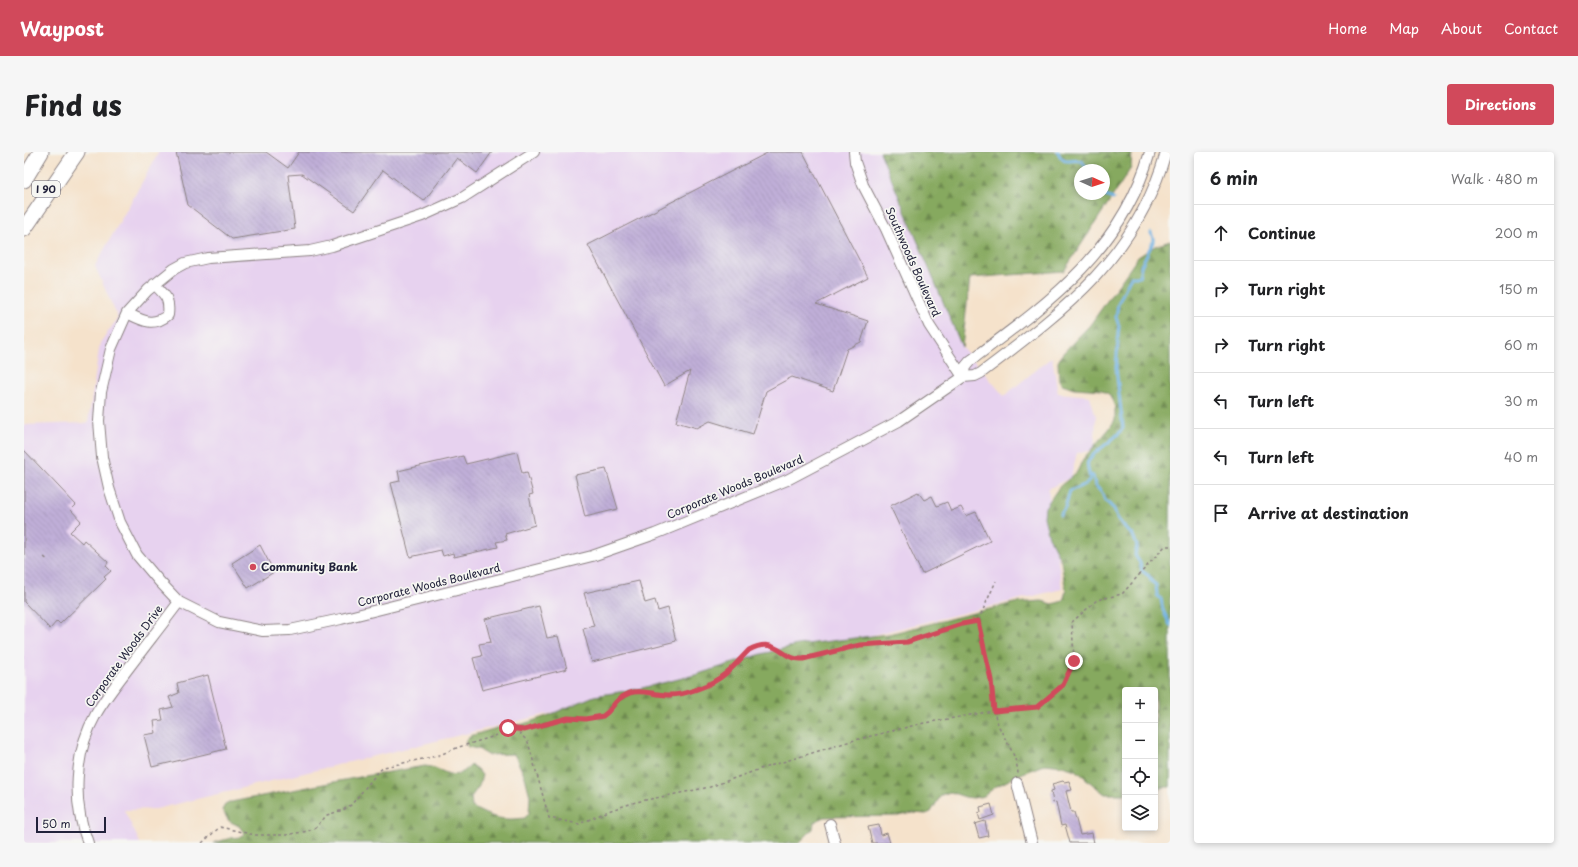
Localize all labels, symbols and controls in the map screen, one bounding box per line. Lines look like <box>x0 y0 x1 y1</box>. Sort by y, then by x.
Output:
text: Waypost <box>20 14 104 42</box>
text: Home <box>1328 18 1367 39</box>
text: Map <box>1389 18 1419 39</box>
text: About <box>1441 18 1482 39</box>
text: Contact <box>1504 18 1558 39</box>
text: Find us <box>24 83 122 126</box>
button: Directions <box>1447 84 1554 125</box>
north arrow <box>1074 164 1110 200</box>
text: 6 min <box>1210 165 1258 191</box>
text: Walk · 480 m <box>1451 169 1538 188</box>
road number: I 90 <box>32 181 60 197</box>
street label: Southwoods Boulevard <box>882 204 945 320</box>
text: Continue <box>1248 221 1316 244</box>
icon: ahead <box>1210 222 1232 244</box>
text: 200 m <box>1495 223 1538 242</box>
text: Turn right <box>1248 277 1325 300</box>
icon: right <box>1210 278 1232 300</box>
text: 150 m <box>1499 279 1538 298</box>
text: Turn right <box>1248 333 1325 356</box>
icon: right <box>1210 334 1232 356</box>
text: 60 m <box>1504 335 1538 354</box>
text: Turn left <box>1248 389 1314 412</box>
icon: left <box>1210 390 1232 412</box>
text: 30 m <box>1504 391 1538 410</box>
text: Turn left <box>1248 445 1314 468</box>
icon: left <box>1210 446 1232 468</box>
text: 40 m <box>1504 447 1538 466</box>
street label: Corporate Woods Boulevard <box>664 450 806 523</box>
text: Arrive at destination <box>1248 501 1409 524</box>
icon: arrive <box>1210 502 1232 524</box>
place label: Community Bank <box>261 558 358 575</box>
street label: Corporate Woods Boulevard <box>356 558 502 611</box>
marker: Community Bank <box>248 562 258 572</box>
street label: Corporate Woods Drive <box>81 601 167 710</box>
route end <box>1065 652 1083 670</box>
map controls <box>1122 687 1158 831</box>
button: + <box>1122 687 1158 723</box>
route start <box>499 719 517 737</box>
button: − <box>1122 723 1158 759</box>
button: locate <box>1122 759 1158 795</box>
button: layers <box>1122 795 1158 831</box>
scale bar <box>36 815 106 834</box>
text: 50 m <box>42 815 71 832</box>

